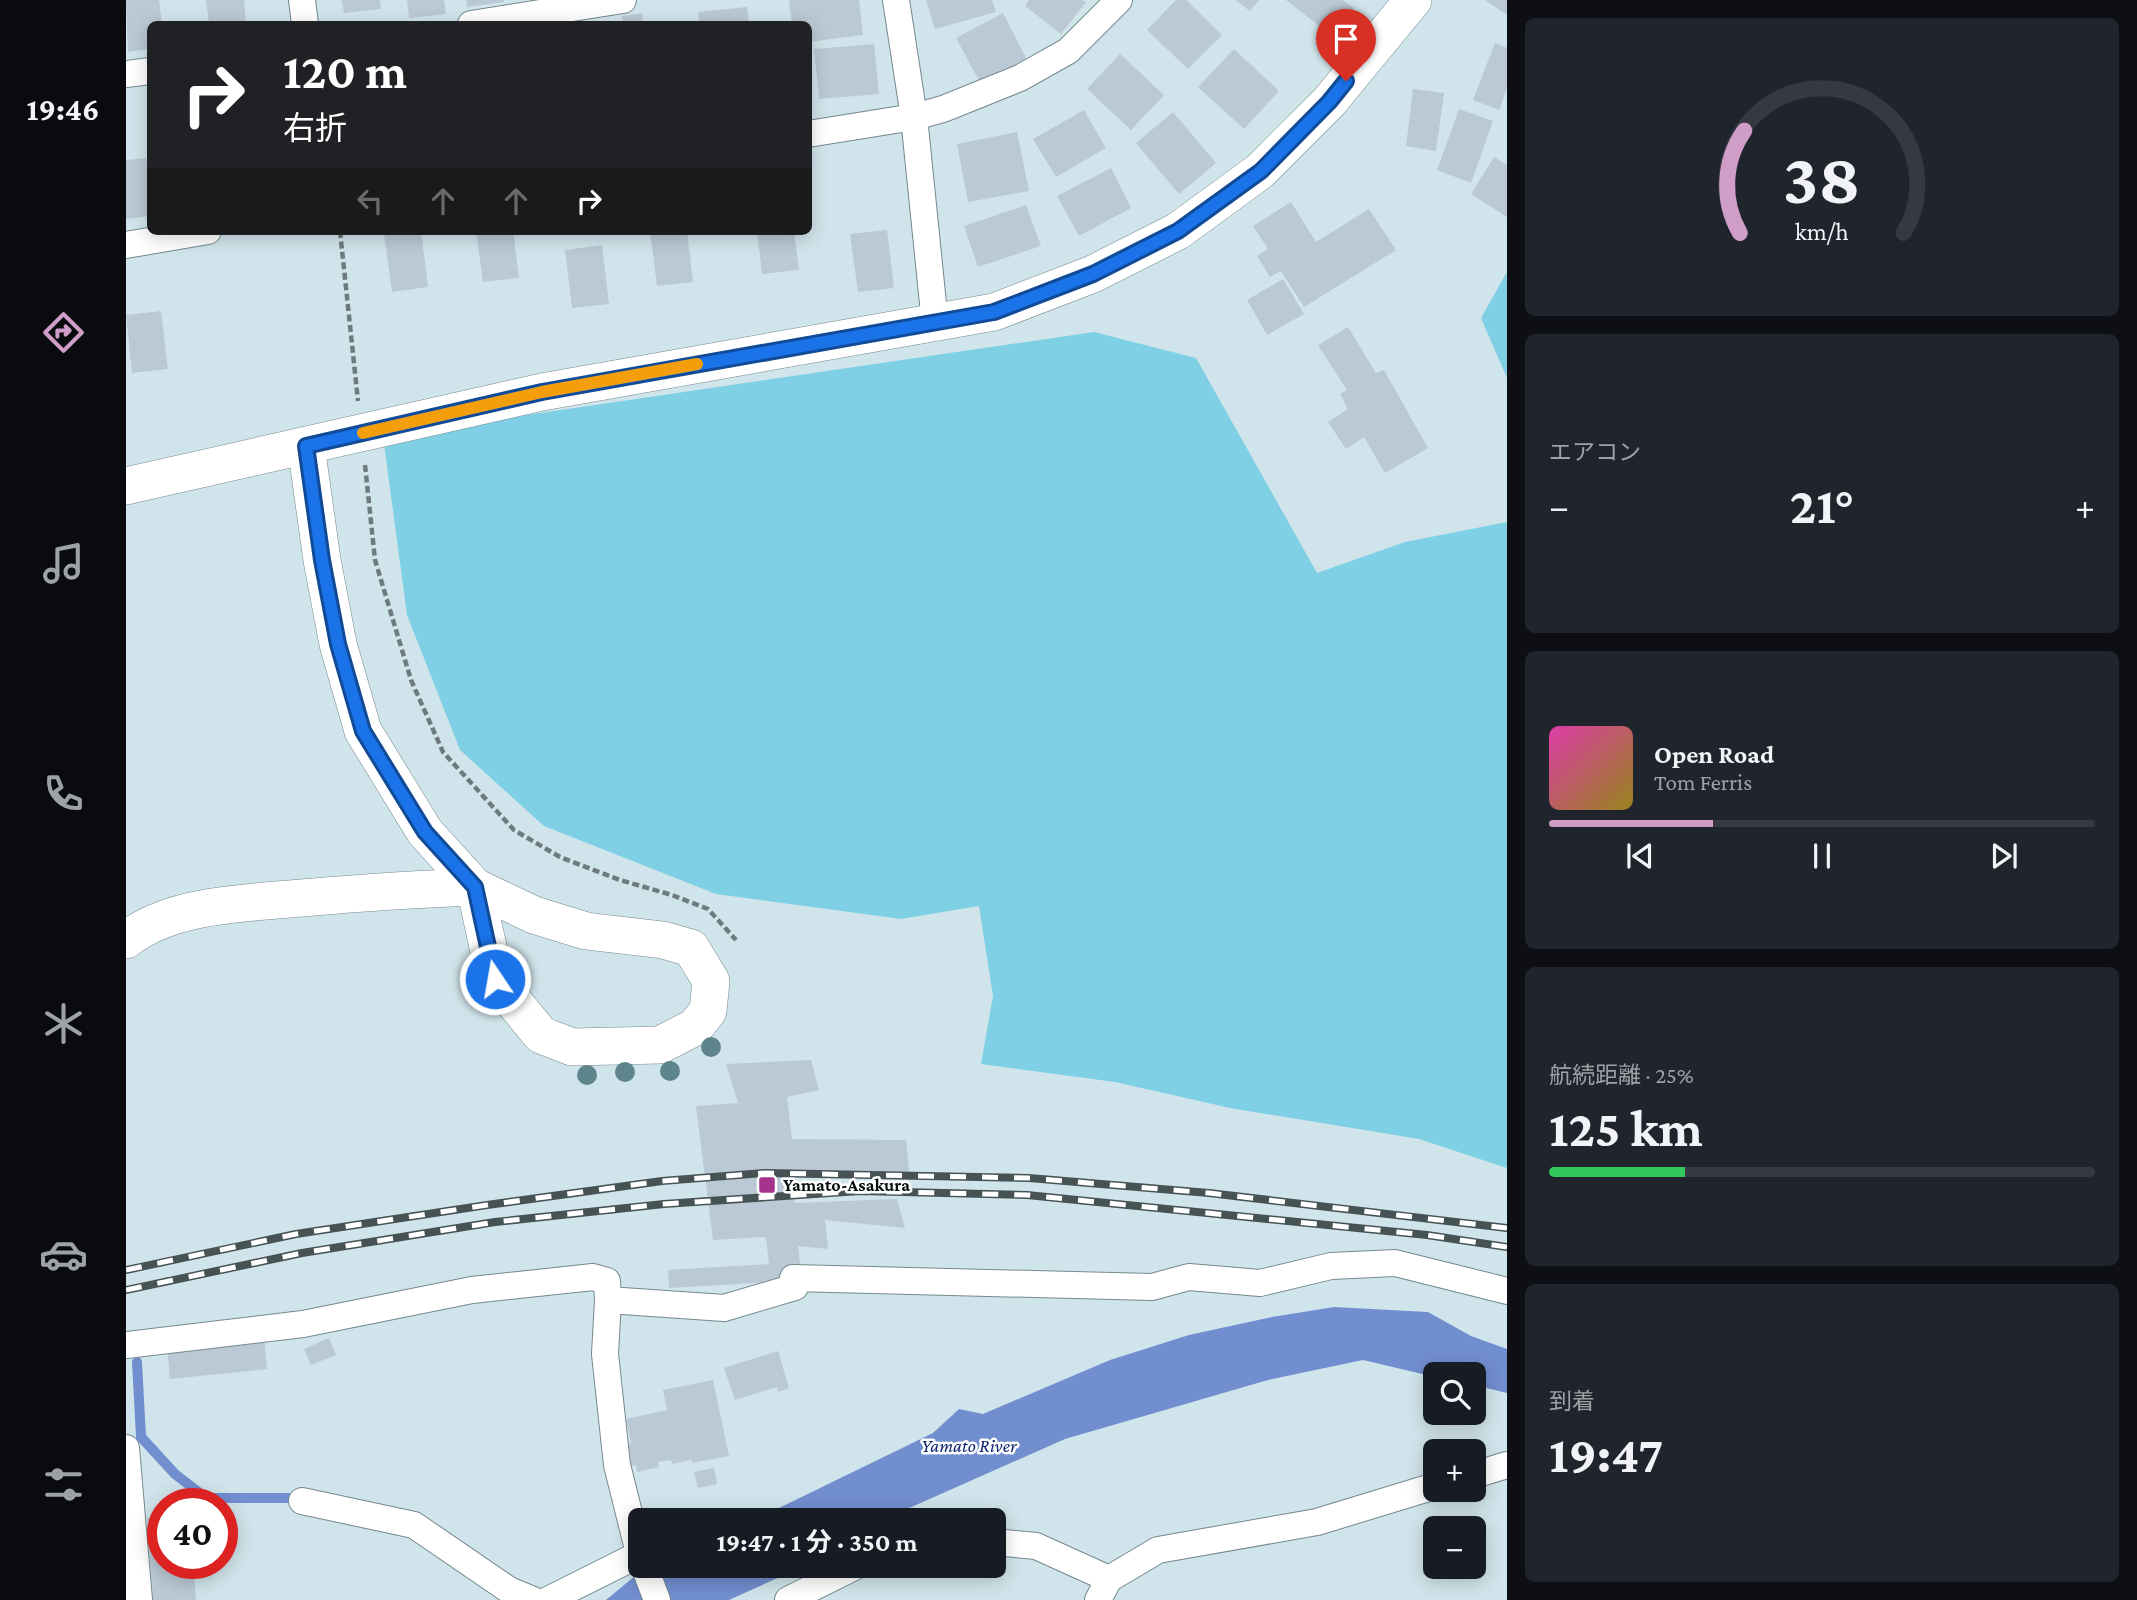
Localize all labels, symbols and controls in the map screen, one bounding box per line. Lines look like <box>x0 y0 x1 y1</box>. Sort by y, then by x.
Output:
pin <box>1316 9 1376 81</box>
icon: arrive <box>1327 20 1365 58</box>
text: 120 m <box>283 44 407 99</box>
icon: right <box>168 49 259 140</box>
text: 19:46 <box>26 91 100 127</box>
text: 右折 <box>283 110 347 146</box>
text: 38 <box>1783 139 1861 220</box>
icon: left <box>351 182 389 220</box>
icon: ahead <box>424 182 462 220</box>
icon: ahead <box>497 182 535 220</box>
icon: right <box>570 182 608 220</box>
text: km/h <box>1795 218 1849 245</box>
icon: directions <box>39 308 88 357</box>
text: エアコン <box>1549 439 1641 465</box>
text: 21° <box>1790 476 1854 534</box>
text: − <box>1549 485 1569 527</box>
text: + <box>2075 485 2095 527</box>
icon: music <box>39 539 88 588</box>
text: Open Road <box>1654 740 1774 769</box>
icon: phone <box>39 769 88 818</box>
text: Tom Ferris <box>1654 769 1752 795</box>
icon: previous <box>1621 837 1659 875</box>
icon: pause <box>1803 837 1841 875</box>
icon: next <box>1985 837 2023 875</box>
position arrow <box>458 942 532 1016</box>
icon: climate <box>39 999 88 1048</box>
text: 航続距離 · 25% <box>1549 1062 1694 1088</box>
text: 125 km <box>1549 1099 1703 1157</box>
marker: Yamato-Asakura <box>757 1175 777 1195</box>
place label: Yamato-Asakura <box>783 1175 910 1195</box>
icon: car <box>39 1230 88 1279</box>
map controls <box>1423 1362 1486 1579</box>
button: search <box>1423 1362 1486 1425</box>
text: 到着 <box>1549 1388 1595 1414</box>
text: 19:47 <box>1549 1425 1663 1483</box>
water label: Yamato River <box>921 1435 1018 1456</box>
button: + <box>1423 1439 1486 1502</box>
icon: filters <box>39 1460 88 1509</box>
speed limit sign: 40 <box>147 1488 238 1579</box>
button: − <box>1423 1516 1486 1579</box>
text: 19:47 · 1 分 · 350 m <box>716 1528 918 1557</box>

